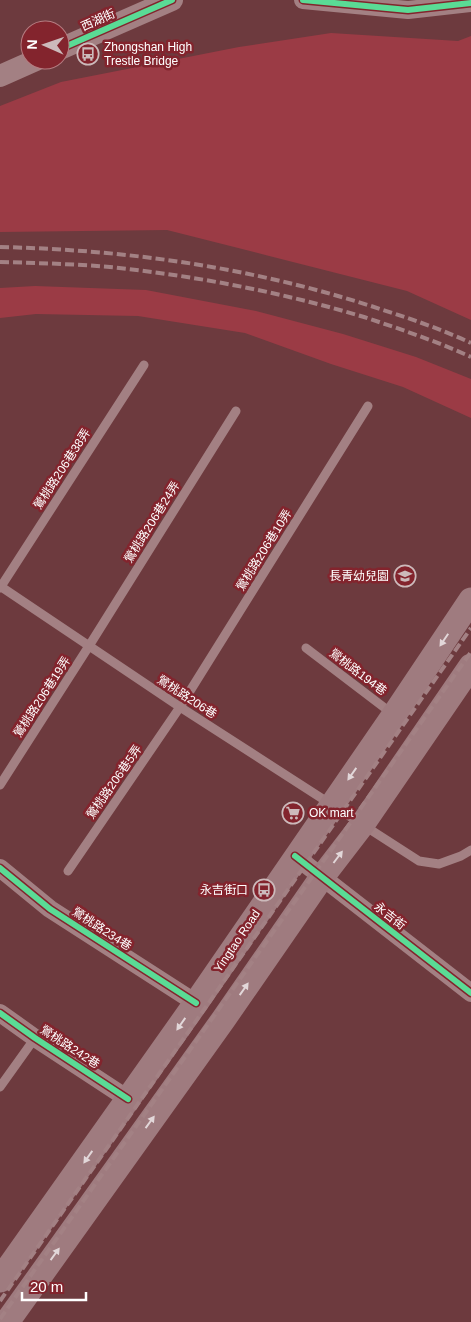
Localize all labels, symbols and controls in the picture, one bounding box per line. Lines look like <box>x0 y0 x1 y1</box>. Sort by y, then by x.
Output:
street label: 西湖街 <box>79 6 117 34</box>
north arrow <box>20 20 70 70</box>
text: N <box>24 39 40 50</box>
place label: Zhongshan High Trestle Bridge <box>104 40 192 68</box>
bus stop icon: Zhongshan High Trestle Bridge <box>76 42 100 66</box>
street label: 鶯桃路206巷38弄 <box>31 426 93 512</box>
street label: 鶯桃路206巷24弄 <box>121 479 183 565</box>
street label: 鶯桃路206巷10弄 <box>233 507 295 593</box>
school or university icon: 長青幼兒園 <box>393 564 417 588</box>
place label: 長青幼兒園 <box>329 569 389 583</box>
one-way arrow <box>439 633 449 647</box>
street label: 鶯桃路194巷 <box>327 646 389 698</box>
street label: 鶯桃路206巷19弄 <box>11 654 73 740</box>
street label: 鶯桃路206巷 <box>155 673 219 721</box>
street label: 鶯桃路206巷5弄 <box>83 742 145 822</box>
one-way arrow <box>347 768 357 781</box>
supermarket icon: OK mart <box>281 801 305 825</box>
place label: OK mart <box>309 806 354 820</box>
one-way arrow <box>333 850 343 864</box>
bus stop icon: 永吉街口 <box>252 878 276 902</box>
place label: 永吉街口 <box>200 883 248 897</box>
street label: 永吉街 <box>372 899 408 933</box>
street label: 鶯桃路234巷 <box>70 905 134 953</box>
street label: Yingtao Road <box>211 907 263 975</box>
one-way arrow <box>239 983 249 996</box>
one-way arrow <box>176 1017 186 1030</box>
street label: 鶯桃路242巷 <box>38 1023 102 1071</box>
one-way arrow <box>145 1115 155 1129</box>
one-way arrow <box>83 1150 93 1163</box>
one-way arrow <box>50 1248 61 1261</box>
scale bar <box>22 1270 86 1302</box>
text: 20 m <box>30 1278 63 1295</box>

